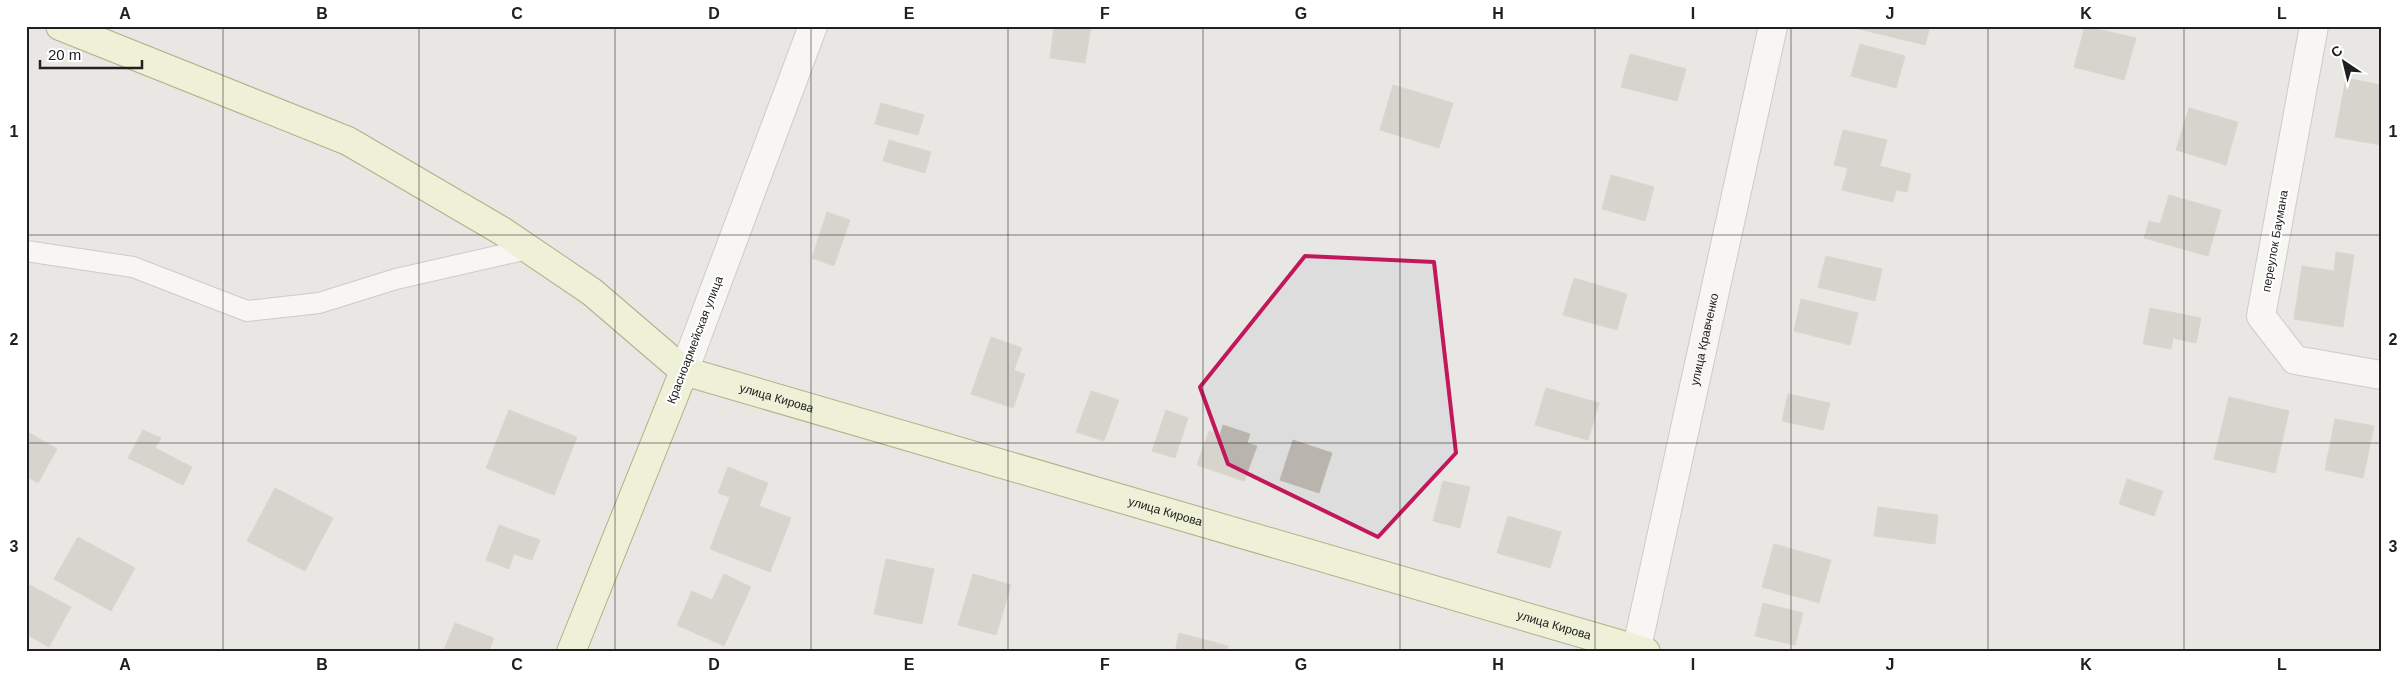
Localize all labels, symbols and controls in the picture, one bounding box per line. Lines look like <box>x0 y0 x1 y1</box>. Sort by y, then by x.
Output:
text: A <box>119 5 131 22</box>
text: B <box>316 5 328 22</box>
text: C <box>511 5 523 22</box>
text: D <box>708 5 720 22</box>
text: E <box>904 5 915 22</box>
text: F <box>1100 5 1110 22</box>
text: G <box>1295 5 1307 22</box>
text: H <box>1492 5 1504 22</box>
text: I <box>1691 5 1695 22</box>
text: J <box>1886 5 1894 22</box>
text: K <box>2080 5 2092 22</box>
text: L <box>2277 5 2287 22</box>
scale bar <box>40 38 142 70</box>
north arrow <box>2320 38 2370 88</box>
text: С <box>2328 42 2345 61</box>
text: 20 m <box>48 46 81 63</box>
text: 1 <box>10 123 19 140</box>
text: 1 <box>2389 123 2398 140</box>
street label: переулок Баумана <box>2259 189 2291 293</box>
street label: Красноармейская улица <box>664 274 726 406</box>
street label: улица Кравченко <box>1687 292 1721 387</box>
text: 2 <box>10 331 19 348</box>
text: 2 <box>2389 331 2398 348</box>
street label: улица Кирова <box>738 381 816 416</box>
street label: улица Кирова <box>1127 494 1204 529</box>
text: 3 <box>10 538 19 555</box>
text: 3 <box>2389 538 2398 555</box>
street label: улица Кирова <box>1516 608 1593 643</box>
text: A <box>119 656 131 673</box>
text: B <box>316 656 328 673</box>
text: C <box>511 656 523 673</box>
text: D <box>708 656 720 673</box>
text: E <box>904 656 915 673</box>
text: F <box>1100 656 1110 673</box>
text: G <box>1295 656 1307 673</box>
text: H <box>1492 656 1504 673</box>
text: I <box>1691 656 1695 673</box>
text: J <box>1886 656 1894 673</box>
text: K <box>2080 656 2092 673</box>
text: L <box>2277 656 2287 673</box>

